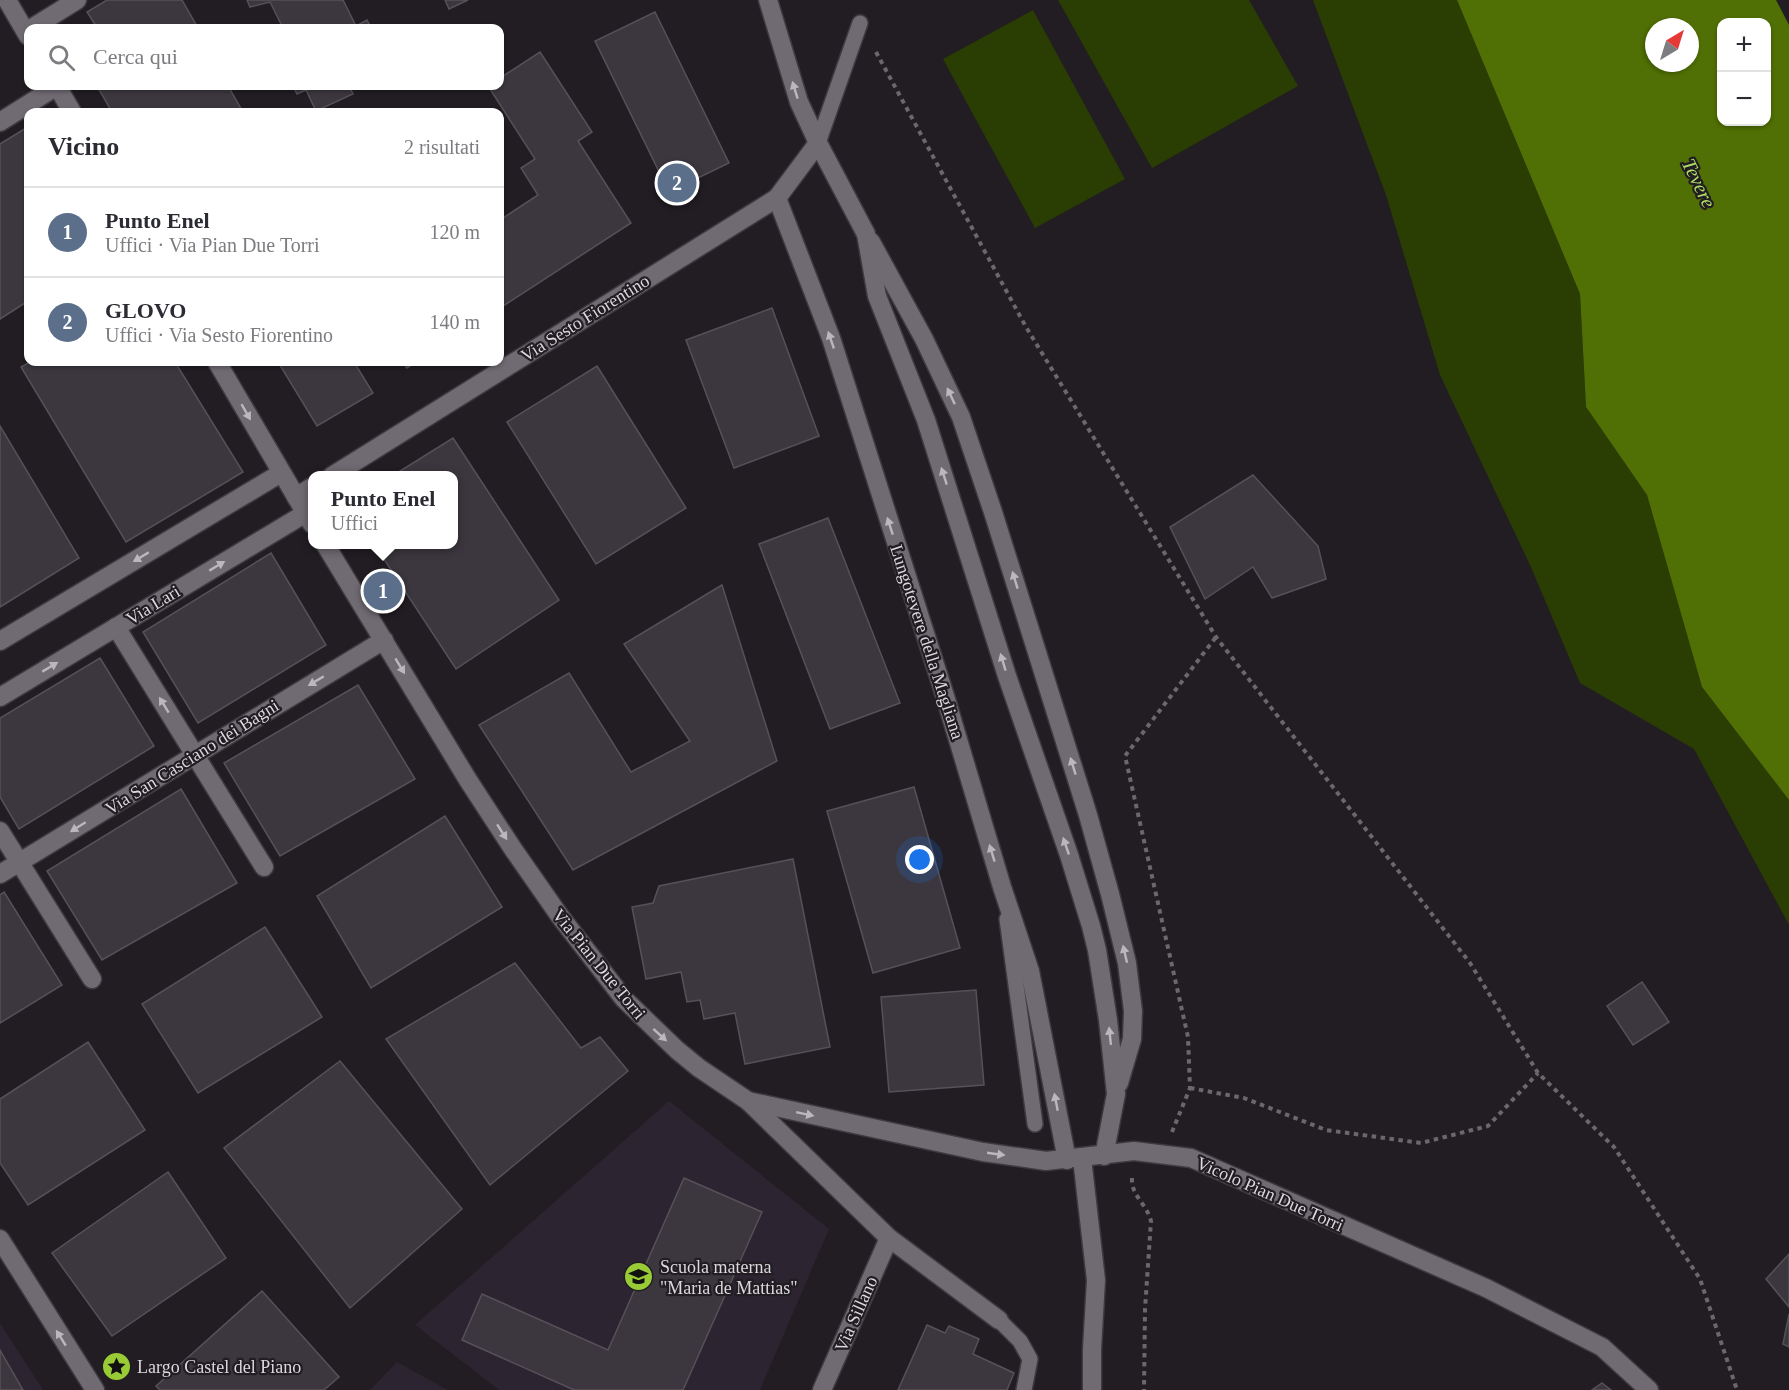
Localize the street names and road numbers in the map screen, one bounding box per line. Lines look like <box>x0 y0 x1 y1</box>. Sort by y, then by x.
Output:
street label: Via Sesto Fiorentino <box>517 270 653 366</box>
street label: Lungotevere della Magliana <box>886 542 968 742</box>
street label: Via Lari <box>122 581 184 629</box>
street label: Via San Casciano dei Bagni <box>102 695 282 819</box>
street label: Via Pian Due Torri <box>548 905 650 1023</box>
street label: Vicolo Pian Due Torri <box>1193 1153 1347 1235</box>
street label: Via Sillano <box>831 1273 881 1355</box>

